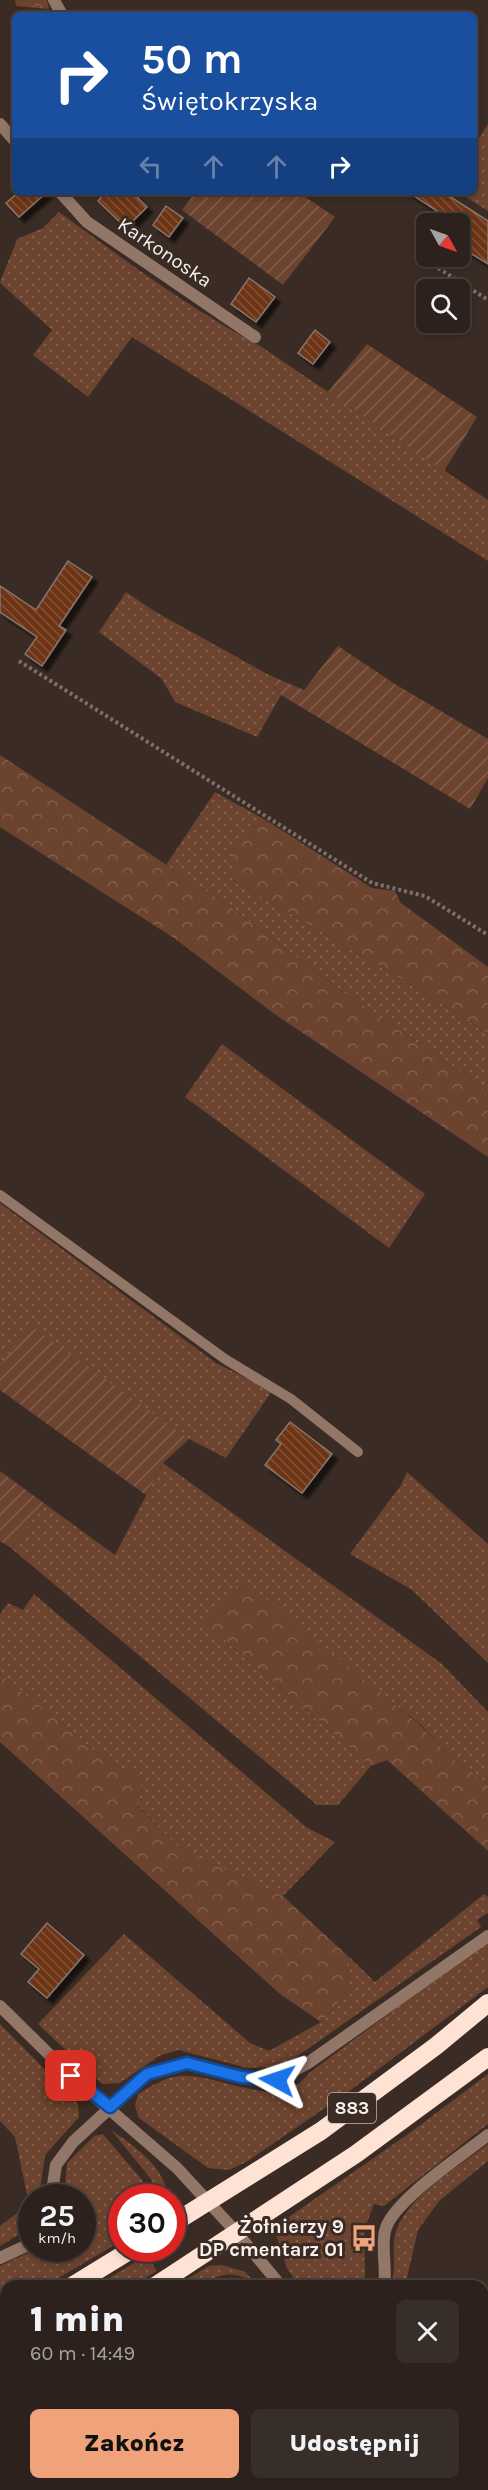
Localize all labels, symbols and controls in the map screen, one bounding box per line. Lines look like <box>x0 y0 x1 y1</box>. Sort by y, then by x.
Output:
text: 50 m <box>141 34 243 84</box>
icon: right <box>42 36 120 114</box>
text: Świętokrzyska <box>141 85 318 117</box>
icon: left <box>134 150 167 183</box>
icon: ahead <box>197 150 230 183</box>
icon: ahead <box>260 150 293 183</box>
icon: right <box>323 150 356 183</box>
street label: Karkonoska <box>113 213 216 292</box>
north arrow <box>416 213 470 267</box>
map controls <box>416 213 470 333</box>
button: search <box>416 279 470 333</box>
position arrow <box>245 2048 309 2112</box>
pin <box>45 2050 96 2101</box>
icon: arrive <box>54 2059 87 2092</box>
road number: 883 <box>328 2093 376 2123</box>
speed limit sign: 30 <box>108 2184 186 2262</box>
text: 25 <box>39 2198 75 2234</box>
place label: Żołnierzy 9 DP cmentarz 01 <box>199 2215 344 2261</box>
bus stop icon: Żołnierzy 9 DP cmentarz 01 <box>349 2223 379 2253</box>
text: km/h <box>38 2229 76 2247</box>
text: 1 min <box>30 2298 124 2340</box>
button: close <box>396 2300 459 2363</box>
text: 60 m · 14:49 <box>30 2342 135 2365</box>
button: Zakończ <box>30 2409 239 2478</box>
button: Udostępnij <box>251 2409 459 2478</box>

